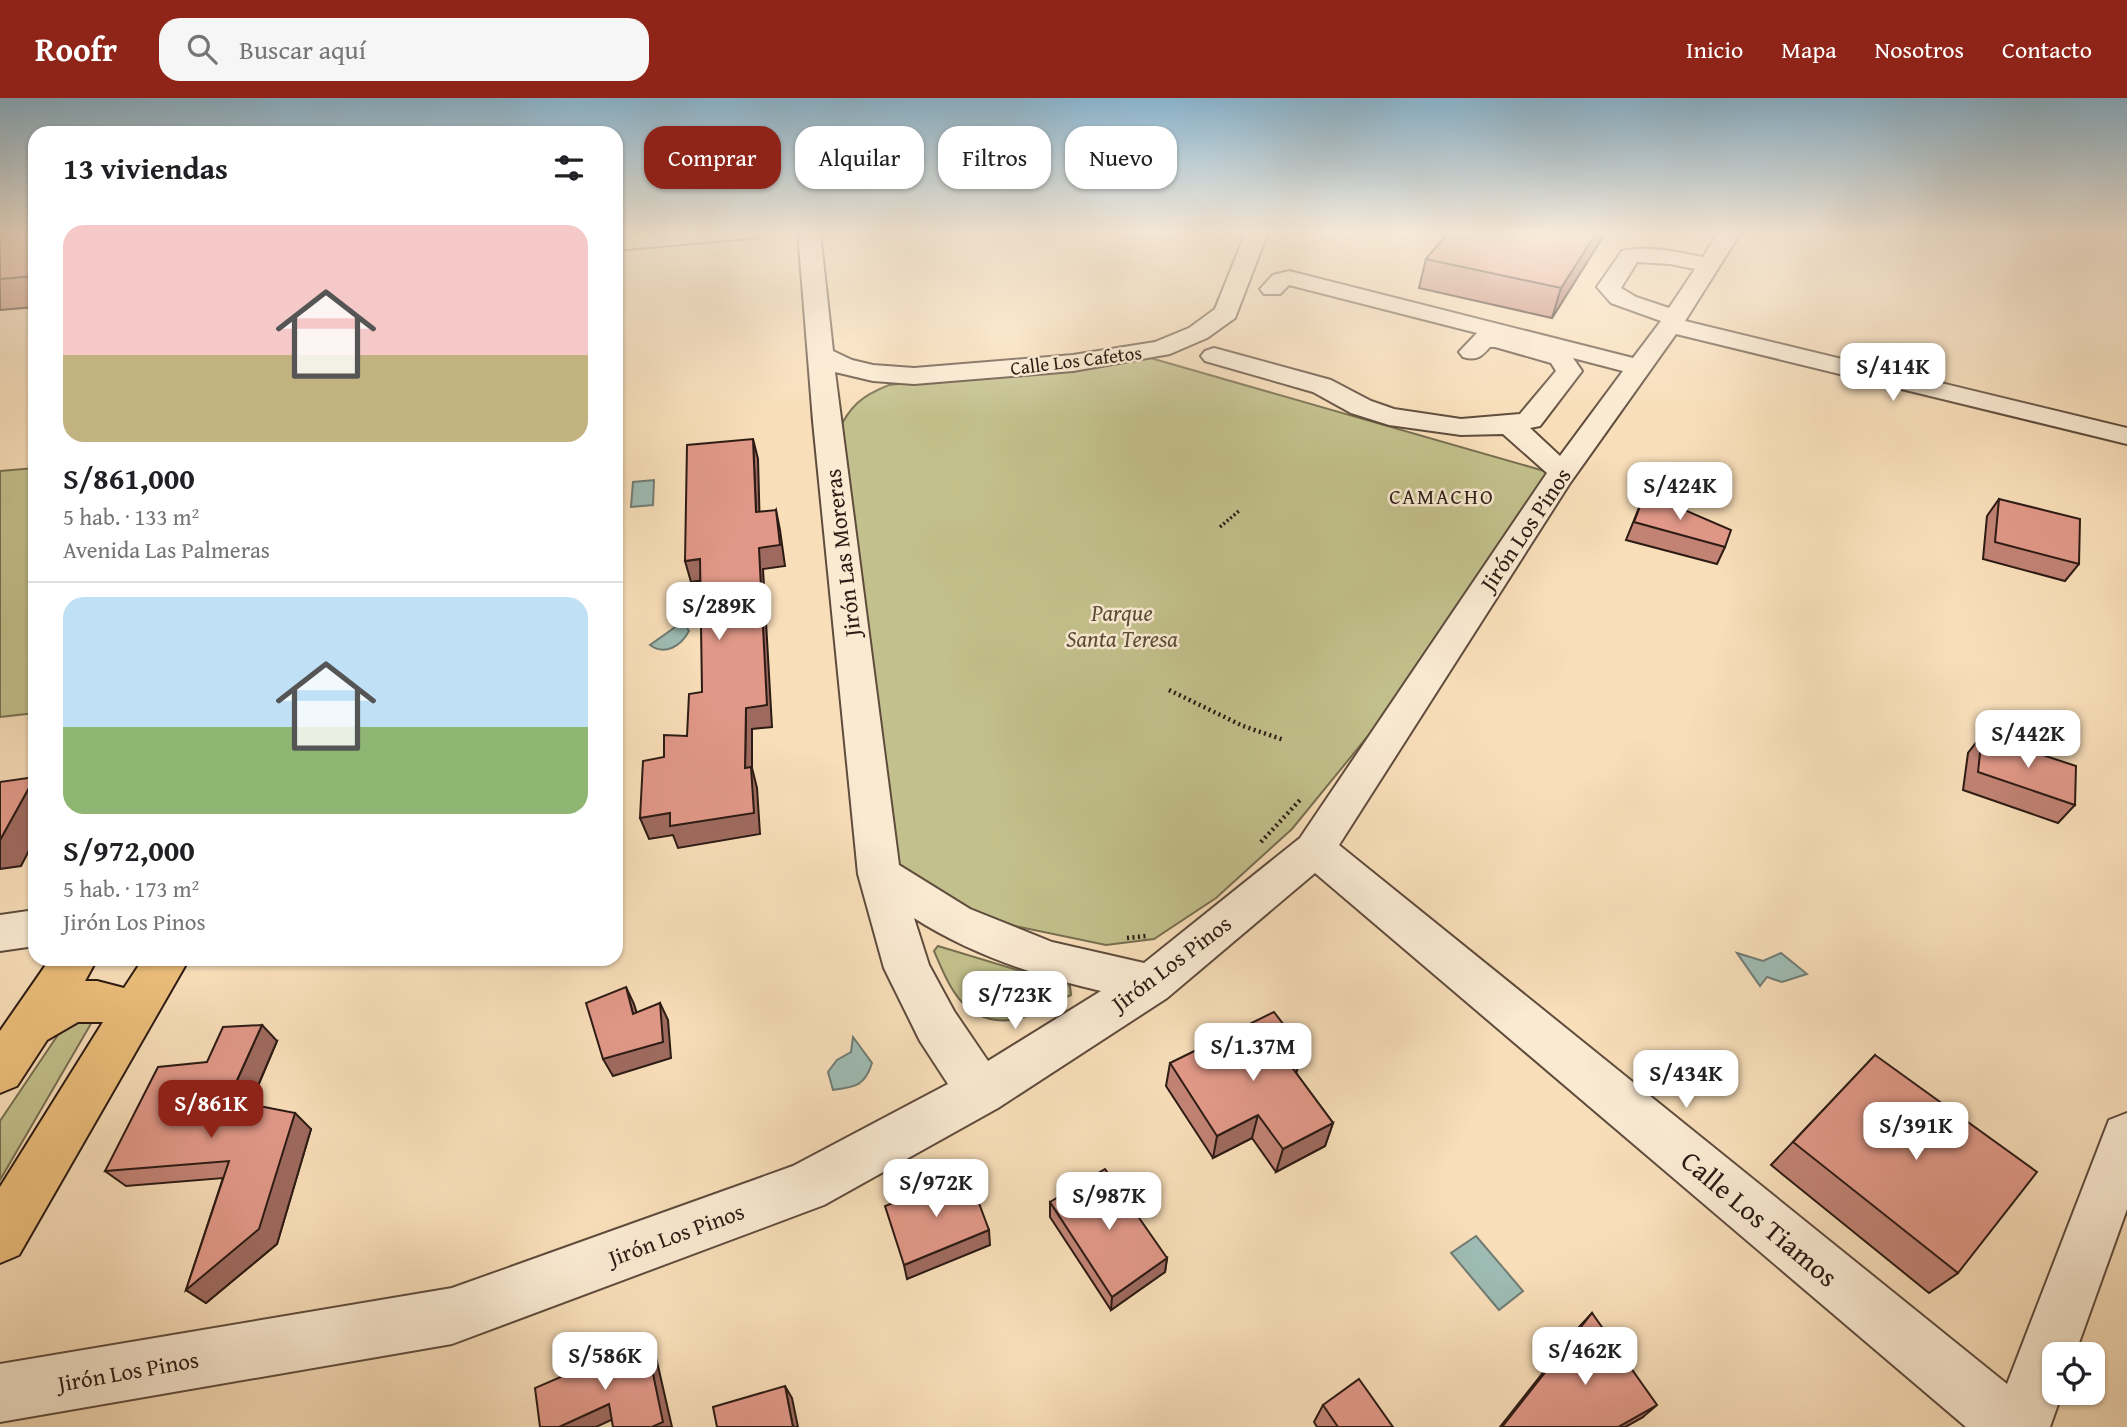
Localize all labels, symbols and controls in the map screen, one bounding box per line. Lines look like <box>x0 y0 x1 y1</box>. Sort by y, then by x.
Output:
search box <box>159 18 649 81</box>
text: Roofr <box>35 25 117 73</box>
icon: search <box>183 30 221 68</box>
text: Buscar aquí <box>239 30 366 69</box>
text: Inicio <box>1686 32 1743 67</box>
text: Mapa <box>1781 32 1837 67</box>
text: Nosotros <box>1875 32 1964 67</box>
text: Contacto <box>2002 32 2092 67</box>
chip: Comprar <box>644 126 781 189</box>
chip: Alquilar <box>795 126 924 189</box>
chip: Filtros <box>938 126 1051 189</box>
chip: Nuevo <box>1065 126 1177 189</box>
text: 13 viviendas <box>63 146 228 190</box>
icon: filters <box>550 149 588 187</box>
icon: home <box>263 271 389 397</box>
street label: Calle Los Cafetos <box>1009 338 1143 382</box>
pin: S/414K <box>1836 344 1950 403</box>
text: S/414K <box>1856 349 1930 382</box>
text: S/861,000 <box>63 456 195 500</box>
street label: Jirón Los Pinos <box>1470 461 1579 600</box>
pin: S/424K <box>1623 462 1737 522</box>
street label: Jirón Las Moreras <box>815 467 869 642</box>
text: S/424K <box>1643 468 1717 501</box>
district label: CAMACHO <box>1389 481 1495 512</box>
text: 5 hab. · 133 m² <box>63 500 199 533</box>
text: Avenida Las Palmeras <box>63 533 270 566</box>
pin: S/289K <box>662 582 776 642</box>
text: S/289K <box>682 588 756 621</box>
park label: Parque Santa Teresa <box>1066 596 1178 655</box>
icon: home <box>263 643 389 769</box>
pin: S/442K <box>1971 710 2085 770</box>
text: S/442K <box>1991 716 2065 749</box>
text: S/972,000 <box>63 828 195 872</box>
text: 5 hab. · 173 m² <box>63 872 199 905</box>
text: Jirón Los Pinos <box>63 905 206 938</box>
street label: Jirón Los Pinos <box>1102 907 1238 1021</box>
pin: S/723K <box>958 972 1072 1031</box>
text: S/723K <box>978 977 1052 1010</box>
pin: S/1.37M <box>1188 1024 1318 1083</box>
text: S/1.37M <box>1210 1029 1296 1062</box>
pin: S/434K <box>1629 1051 1743 1110</box>
text: S/434K <box>1649 1056 1723 1089</box>
pin: S/861K <box>154 1080 268 1140</box>
text: S/861K <box>174 1086 248 1119</box>
pin: S/391K <box>1859 1102 1973 1162</box>
text: S/391K <box>1879 1108 1953 1141</box>
street label: Calle Los Tiamos <box>1673 1140 1847 1296</box>
pin: S/972K <box>879 1160 993 1219</box>
text: S/972K <box>899 1165 973 1198</box>
pin: S/987K <box>1052 1172 1166 1232</box>
text: S/987K <box>1072 1178 1146 1211</box>
street label: Jirón Los Pinos <box>601 1194 749 1275</box>
pin: S/462K <box>1528 1328 1642 1387</box>
pin: S/586K <box>548 1332 662 1392</box>
text: S/462K <box>1548 1333 1622 1366</box>
text: S/586K <box>568 1338 642 1371</box>
street label: Jirón Los Pinos <box>52 1342 201 1400</box>
map controls <box>2042 1342 2105 1405</box>
button: locate <box>2042 1342 2105 1405</box>

